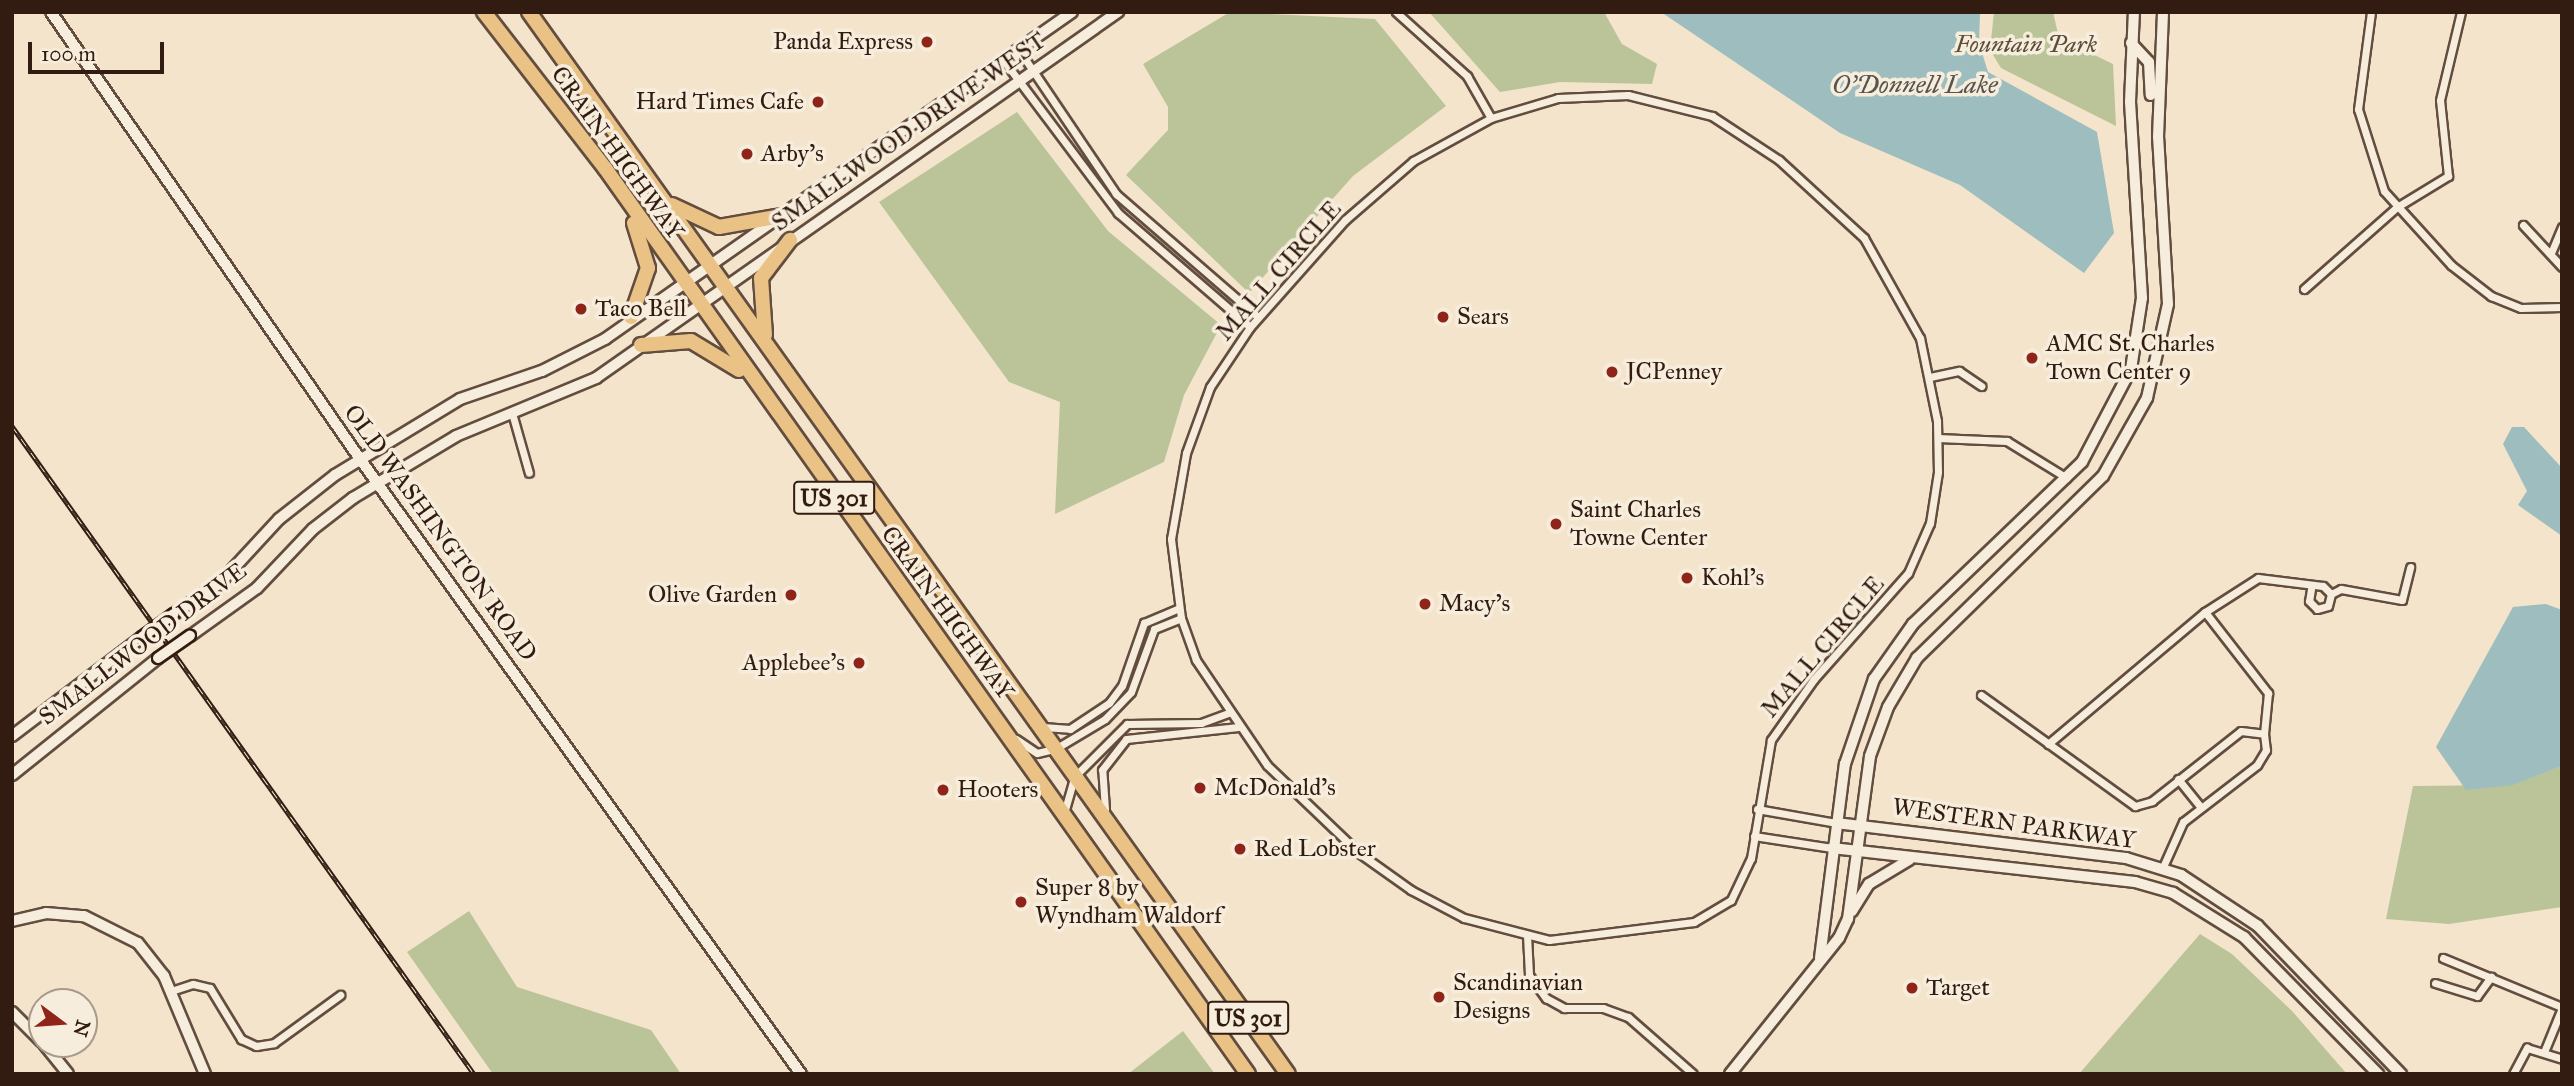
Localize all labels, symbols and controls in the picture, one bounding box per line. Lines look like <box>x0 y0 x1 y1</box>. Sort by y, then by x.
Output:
street label: SMALLWOOD DRIVE WEST <box>767 26 1051 238</box>
scale bar <box>32 28 168 72</box>
place label: Panda Express <box>773 28 913 56</box>
park label: Fountain Park <box>1955 31 2097 59</box>
marker: Panda Express <box>919 34 935 50</box>
text: 100 m <box>41 41 96 67</box>
street label: CRAIN HIGHWAY <box>545 61 689 245</box>
water label: O'Donnell Lake <box>1832 69 1998 101</box>
place label: Hard Times Cafe <box>636 88 804 116</box>
marker: Hard Times Cafe <box>810 94 826 110</box>
place label: Arby's <box>761 140 824 168</box>
marker: Arby's <box>739 146 755 162</box>
street label: MALL CIRCLE <box>1210 195 1348 347</box>
place label: Taco Bell <box>595 295 687 323</box>
marker: Taco Bell <box>573 301 589 317</box>
place label: Sears <box>1457 303 1509 331</box>
marker: Sears <box>1435 309 1451 325</box>
place label: AMC St. Charles Town Center 9 <box>2046 330 2214 386</box>
marker: AMC St. Charles Town Center 9 <box>2024 350 2040 366</box>
place label: JCPenney <box>1626 358 1722 386</box>
marker: JCPenney <box>1604 364 1620 380</box>
street label: OLD WASHINGTON ROAD <box>337 399 543 667</box>
road number: US 301 <box>792 478 876 518</box>
place label: Saint Charles Towne Center <box>1570 496 1707 552</box>
marker: Saint Charles Towne Center <box>1548 516 1564 532</box>
street label: CRAIN HIGHWAY <box>875 521 1019 705</box>
street label: SMALLWOOD DRIVE <box>34 557 252 731</box>
place label: Kohl's <box>1701 564 1764 592</box>
marker: Kohl's <box>1679 570 1695 586</box>
street label: MALL CIRCLE <box>1755 570 1891 724</box>
place label: Olive Garden <box>648 581 777 609</box>
marker: Olive Garden <box>783 587 799 603</box>
place label: Macy's <box>1439 590 1510 618</box>
marker: Macy's <box>1417 596 1433 612</box>
place label: Applebee's <box>742 649 845 677</box>
marker: Applebee's <box>851 655 867 671</box>
place label: McDonald's <box>1214 774 1336 802</box>
place label: Hooters <box>957 776 1038 804</box>
marker: McDonald's <box>1192 780 1208 796</box>
marker: Hooters <box>935 782 951 798</box>
street label: WESTERN PARKWAY <box>1891 793 2137 855</box>
place label: Red Lobster <box>1254 835 1376 863</box>
marker: Red Lobster <box>1232 841 1248 857</box>
place label: Super 8 by Wyndham Waldorf <box>1035 874 1222 930</box>
marker: Super 8 by Wyndham Waldorf <box>1013 894 1029 910</box>
place label: Scandinavian Designs <box>1453 969 1583 1025</box>
place label: Target <box>1926 974 1990 1002</box>
marker: Target <box>1904 980 1920 996</box>
north arrow <box>28 988 98 1058</box>
marker: Scandinavian Designs <box>1431 989 1447 1005</box>
road number: US 301 <box>1206 998 1290 1037</box>
text: N <box>68 1017 95 1039</box>

